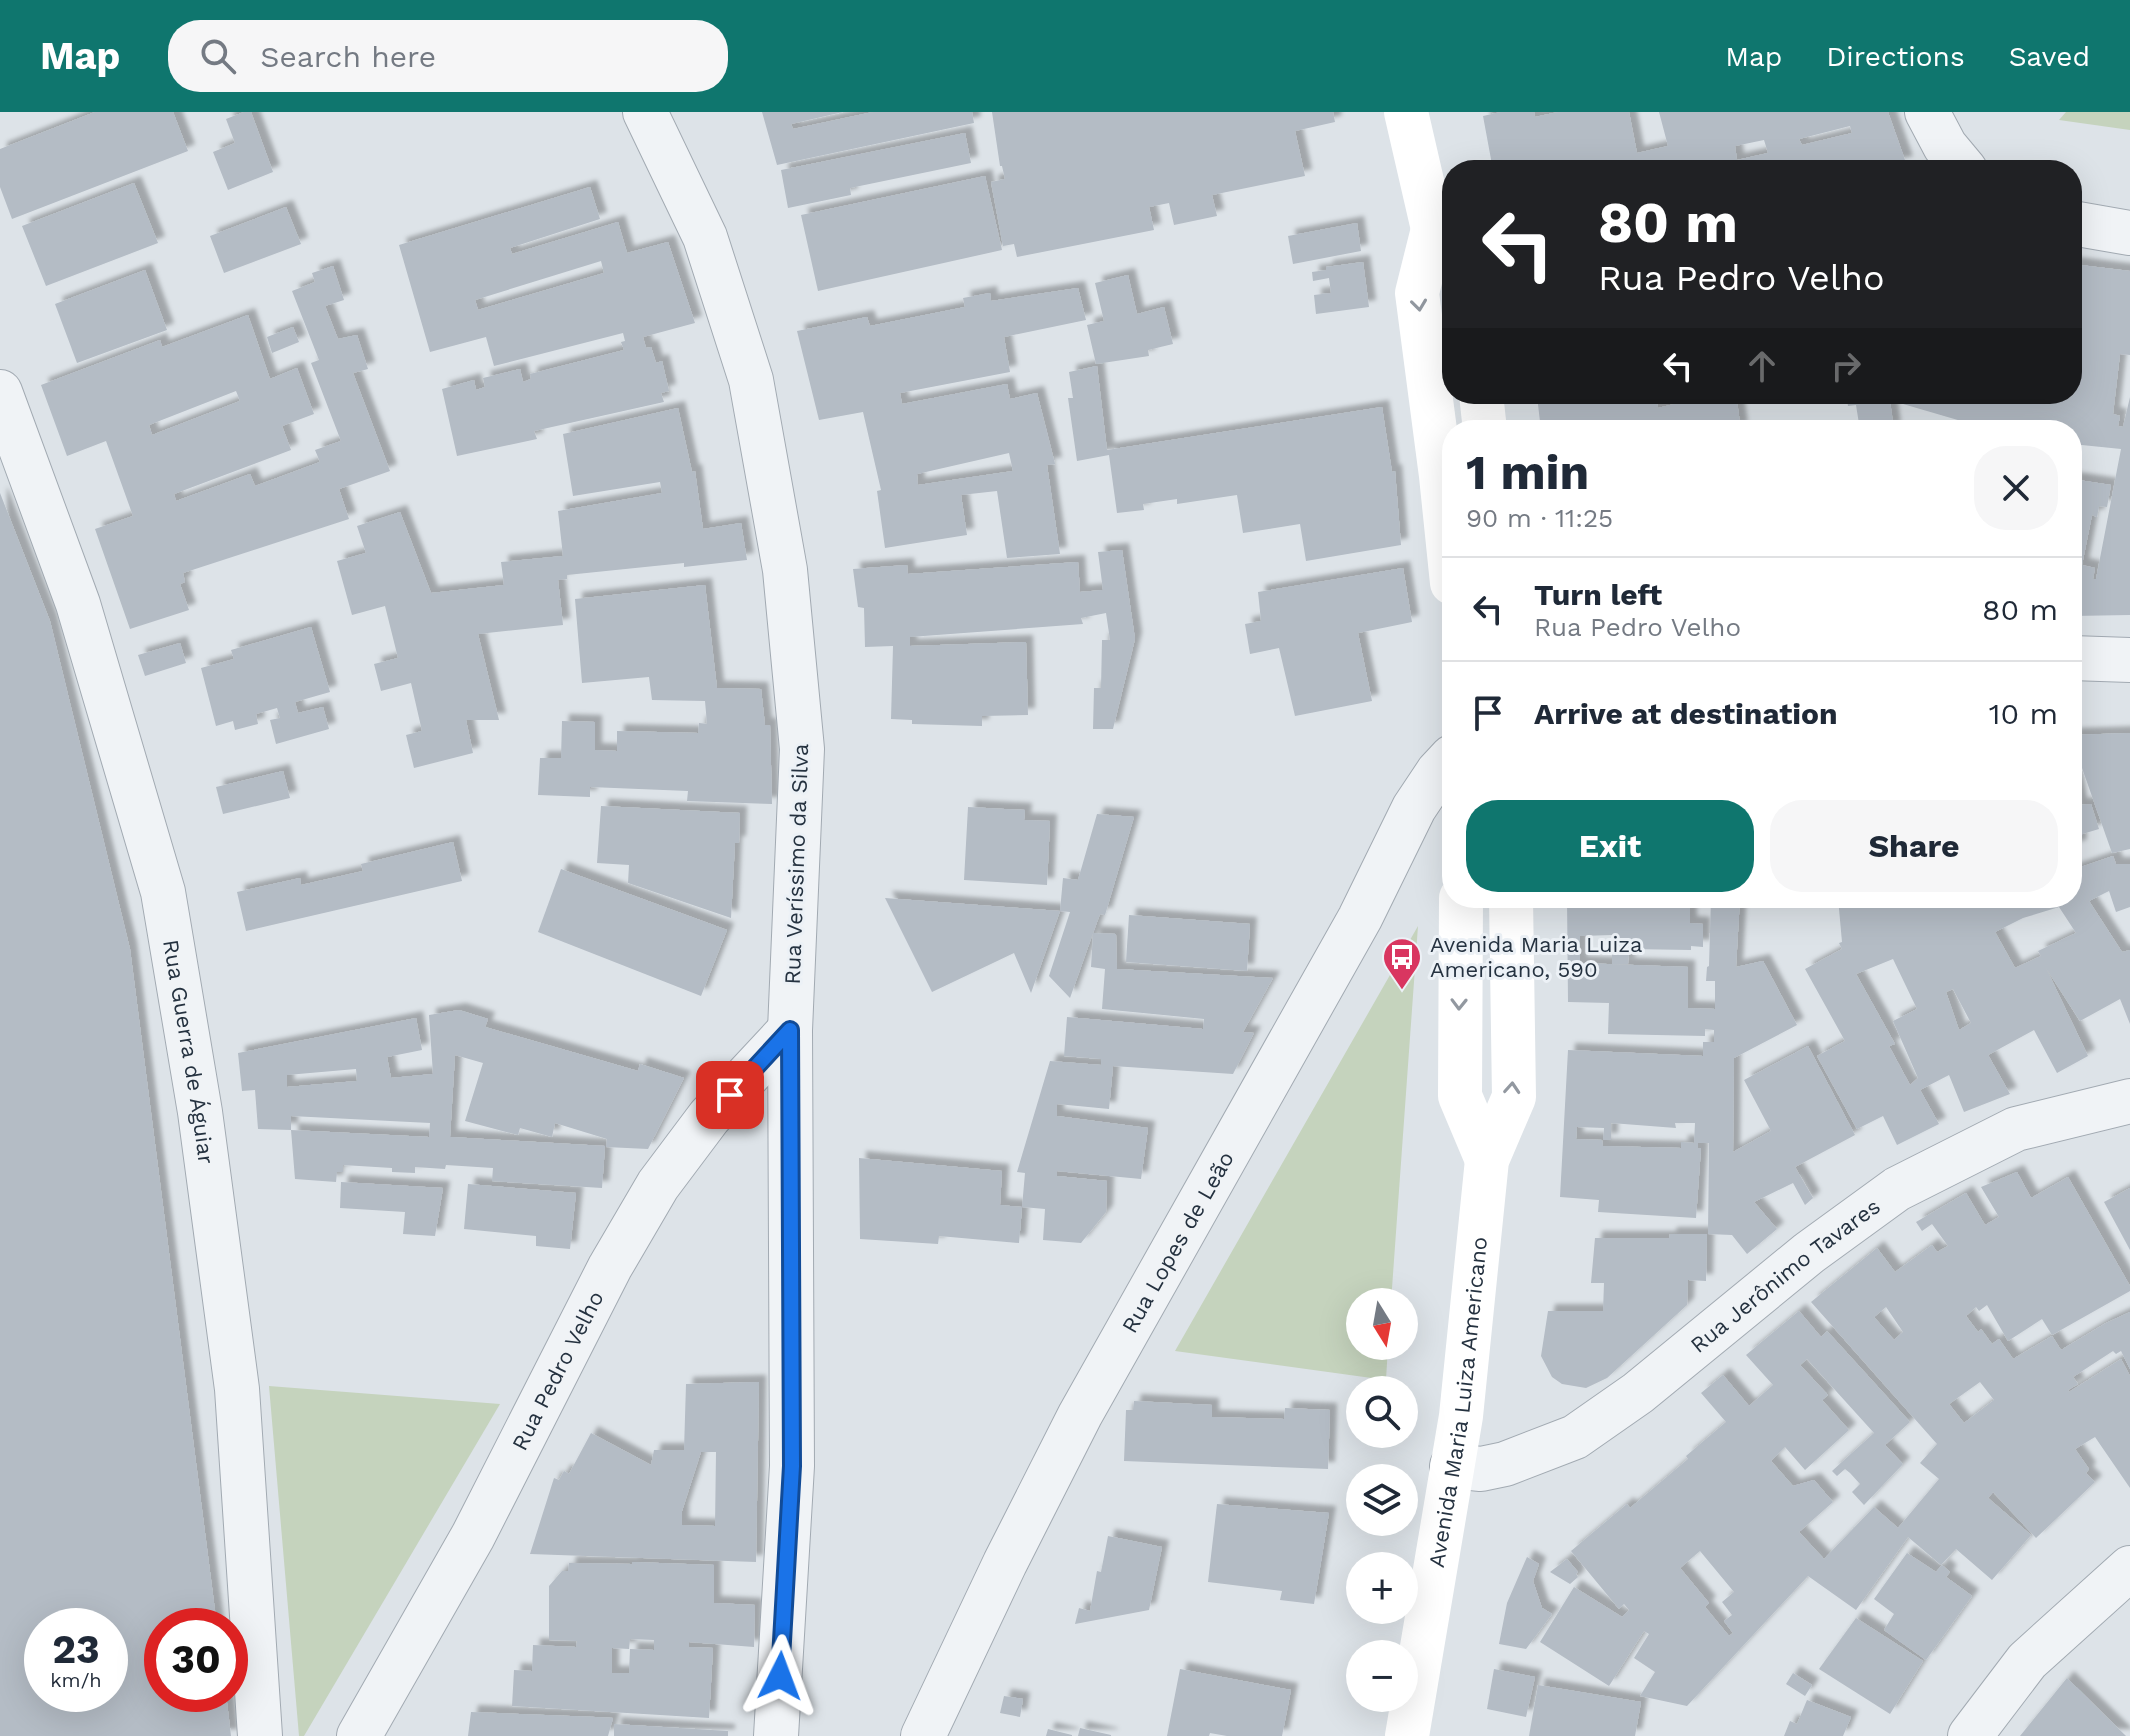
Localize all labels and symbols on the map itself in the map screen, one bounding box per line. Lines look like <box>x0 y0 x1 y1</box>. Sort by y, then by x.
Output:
one-way arrow <box>1410 299 1427 312</box>
street label: Rua Veríssimo da Silva <box>780 743 813 985</box>
place label: Avenida Maria Luiza Americano, 590 <box>1430 932 1643 982</box>
bus stop icon: Avenida Maria Luiza Americano, 590 <box>1381 936 1423 991</box>
street label: Rua Guerra de Águiar <box>158 938 219 1166</box>
one-way arrow <box>1451 998 1468 1011</box>
pin <box>696 1061 764 1129</box>
one-way arrow <box>1504 1081 1521 1093</box>
street label: Rua Lopes de Leão <box>1117 1147 1239 1337</box>
street label: Rua Jerônimo Tavares <box>1686 1194 1885 1358</box>
street label: Avenida Maria Luiza Americano <box>1424 1235 1492 1569</box>
street label: Rua Pedro Velho <box>507 1287 609 1454</box>
north arrow <box>1346 1288 1418 1360</box>
speed limit sign: 30 <box>144 1608 248 1712</box>
position arrow <box>738 1634 822 1718</box>

